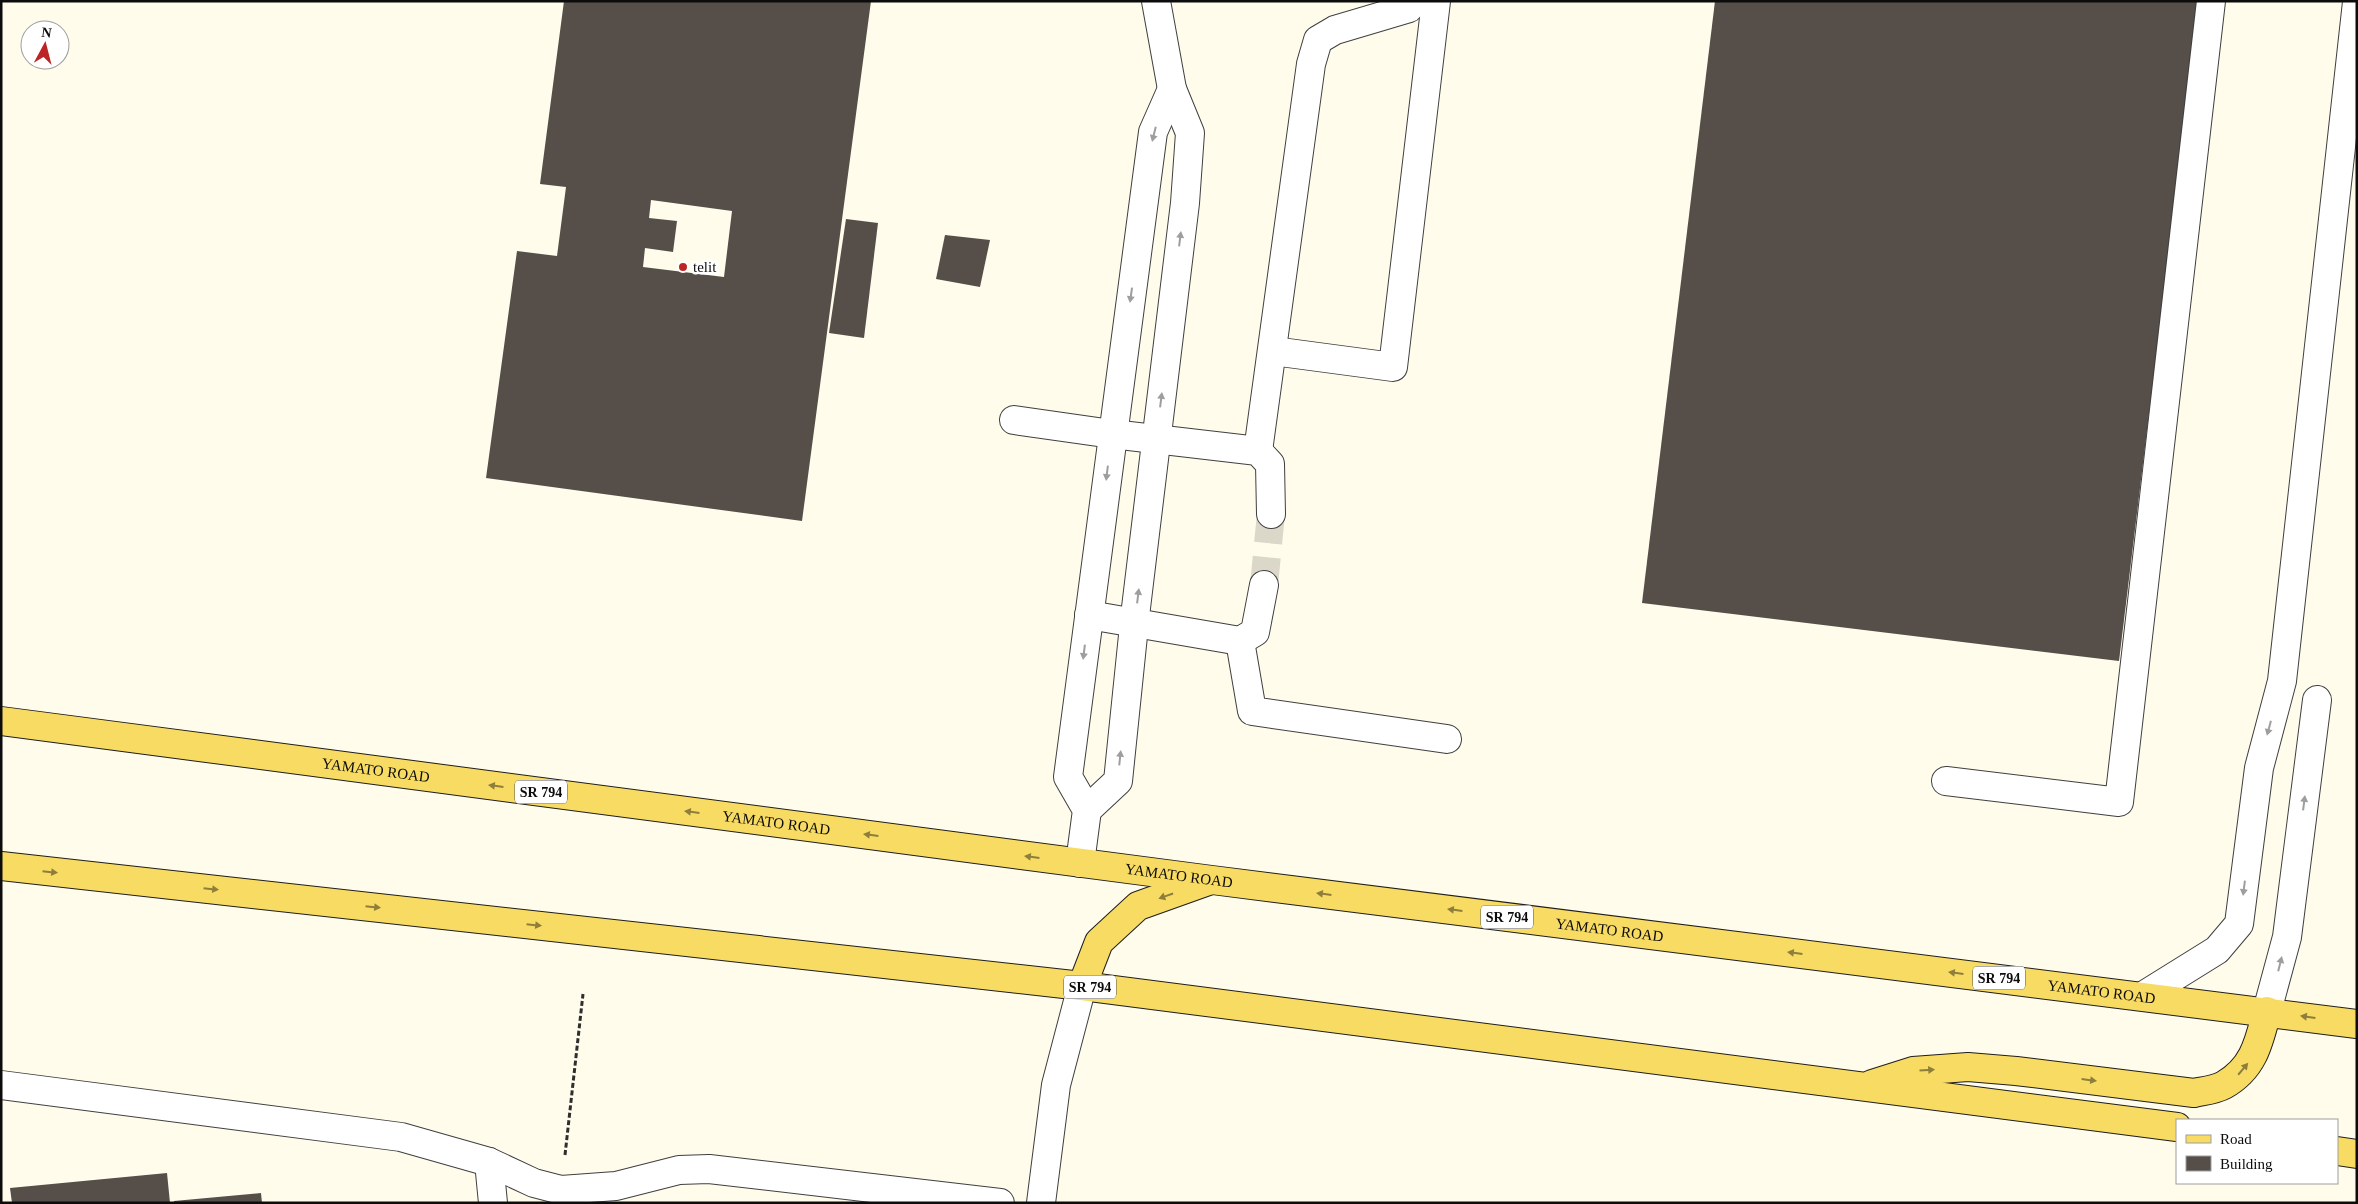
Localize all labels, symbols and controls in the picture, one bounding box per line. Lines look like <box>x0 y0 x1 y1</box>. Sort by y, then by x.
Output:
north arrow <box>20 20 70 70</box>
text: N <box>41 25 52 41</box>
one-way arrow <box>1149 127 1157 142</box>
one-way arrow <box>1176 231 1184 247</box>
place label: telit <box>693 259 717 275</box>
marker: telit <box>677 261 689 273</box>
one-way arrow <box>1126 287 1134 303</box>
one-way arrow <box>1157 392 1165 408</box>
one-way arrow <box>1103 466 1111 482</box>
one-way arrow <box>1134 588 1142 604</box>
one-way arrow <box>1080 644 1088 660</box>
one-way arrow <box>2265 720 2273 735</box>
one-way arrow <box>1116 750 1124 766</box>
street label: YAMATO ROAD <box>321 755 431 785</box>
road number: SR 794 <box>515 780 567 804</box>
one-way arrow <box>488 782 504 790</box>
one-way arrow <box>2300 795 2308 811</box>
one-way arrow <box>684 808 700 816</box>
street label: YAMATO ROAD <box>721 808 831 838</box>
one-way arrow <box>862 831 878 839</box>
one-way arrow <box>1023 852 1039 860</box>
street label: YAMATO ROAD <box>1124 861 1234 891</box>
one-way arrow <box>42 868 58 876</box>
one-way arrow <box>2240 880 2248 896</box>
one-way arrow <box>204 886 220 894</box>
one-way arrow <box>1316 890 1332 898</box>
one-way arrow <box>1158 893 1173 900</box>
one-way arrow <box>365 903 381 911</box>
one-way arrow <box>1446 906 1462 914</box>
road number: SR 794 <box>1481 906 1533 929</box>
street label: YAMATO ROAD <box>1555 915 1664 945</box>
one-way arrow <box>527 921 543 929</box>
one-way arrow <box>1787 949 1803 957</box>
one-way arrow <box>2276 956 2284 971</box>
road number: SR 794 <box>1973 966 2025 990</box>
one-way arrow <box>1948 969 1964 977</box>
road number: SR 794 <box>1064 976 1116 999</box>
street label: YAMATO ROAD <box>2047 977 2157 1007</box>
one-way arrow <box>2300 1013 2316 1021</box>
one-way arrow <box>2237 1063 2248 1076</box>
one-way arrow <box>1919 1066 1935 1074</box>
one-way arrow <box>2081 1076 2097 1084</box>
legend <box>2176 1119 2338 1184</box>
text: Road <box>2220 1131 2252 1147</box>
text: Building <box>2220 1156 2273 1172</box>

